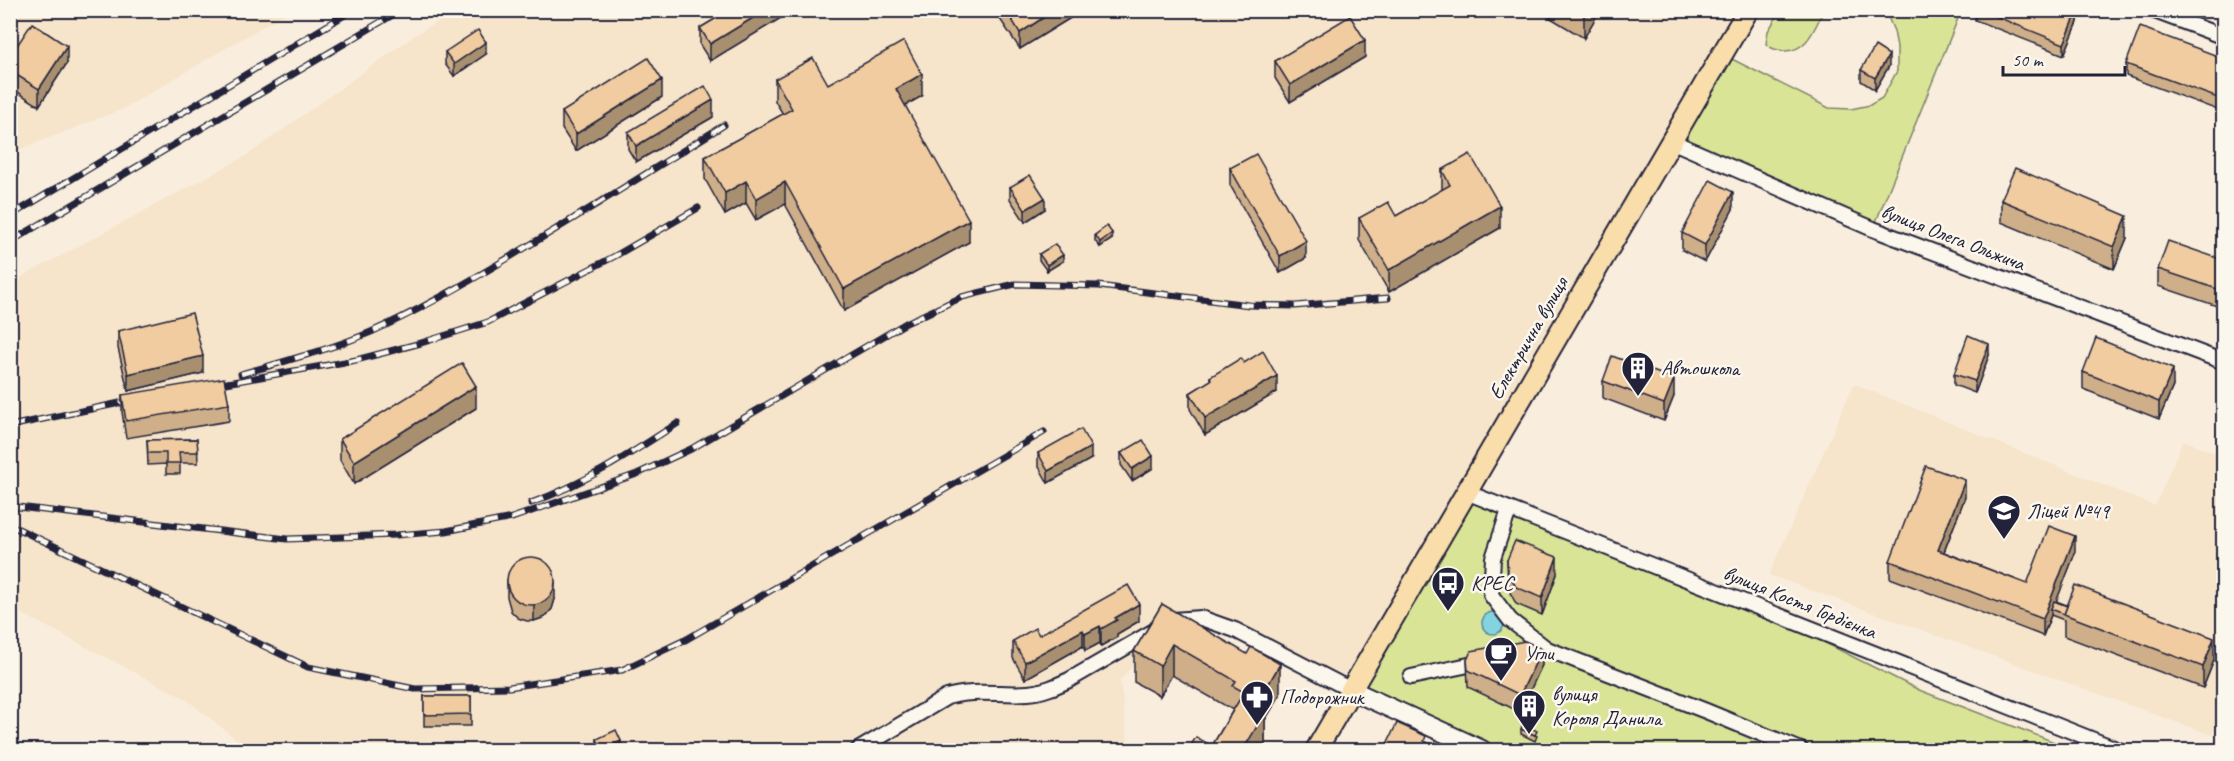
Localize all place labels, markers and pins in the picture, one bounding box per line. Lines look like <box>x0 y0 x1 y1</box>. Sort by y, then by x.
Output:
building icon: Автошкола <box>1620 350 1656 397</box>
place label: Автошкола <box>1661 355 1742 381</box>
school or university icon: Ліцей №49 <box>1986 493 2022 540</box>
place label: Ліцей №49 <box>2027 498 2111 524</box>
bus stop icon: КРЕС <box>1430 565 1466 612</box>
place label: КРЕС <box>1471 570 1516 596</box>
cafe icon: Угли <box>1483 635 1519 682</box>
place label: Угли <box>1524 640 1555 666</box>
pharmacy icon: Подорожник <box>1239 679 1275 726</box>
place label: вулиця Короля Данила <box>1552 681 1664 731</box>
place label: Подорожник <box>1280 684 1366 710</box>
building icon: вулиця Короля Данила <box>1511 688 1547 735</box>

